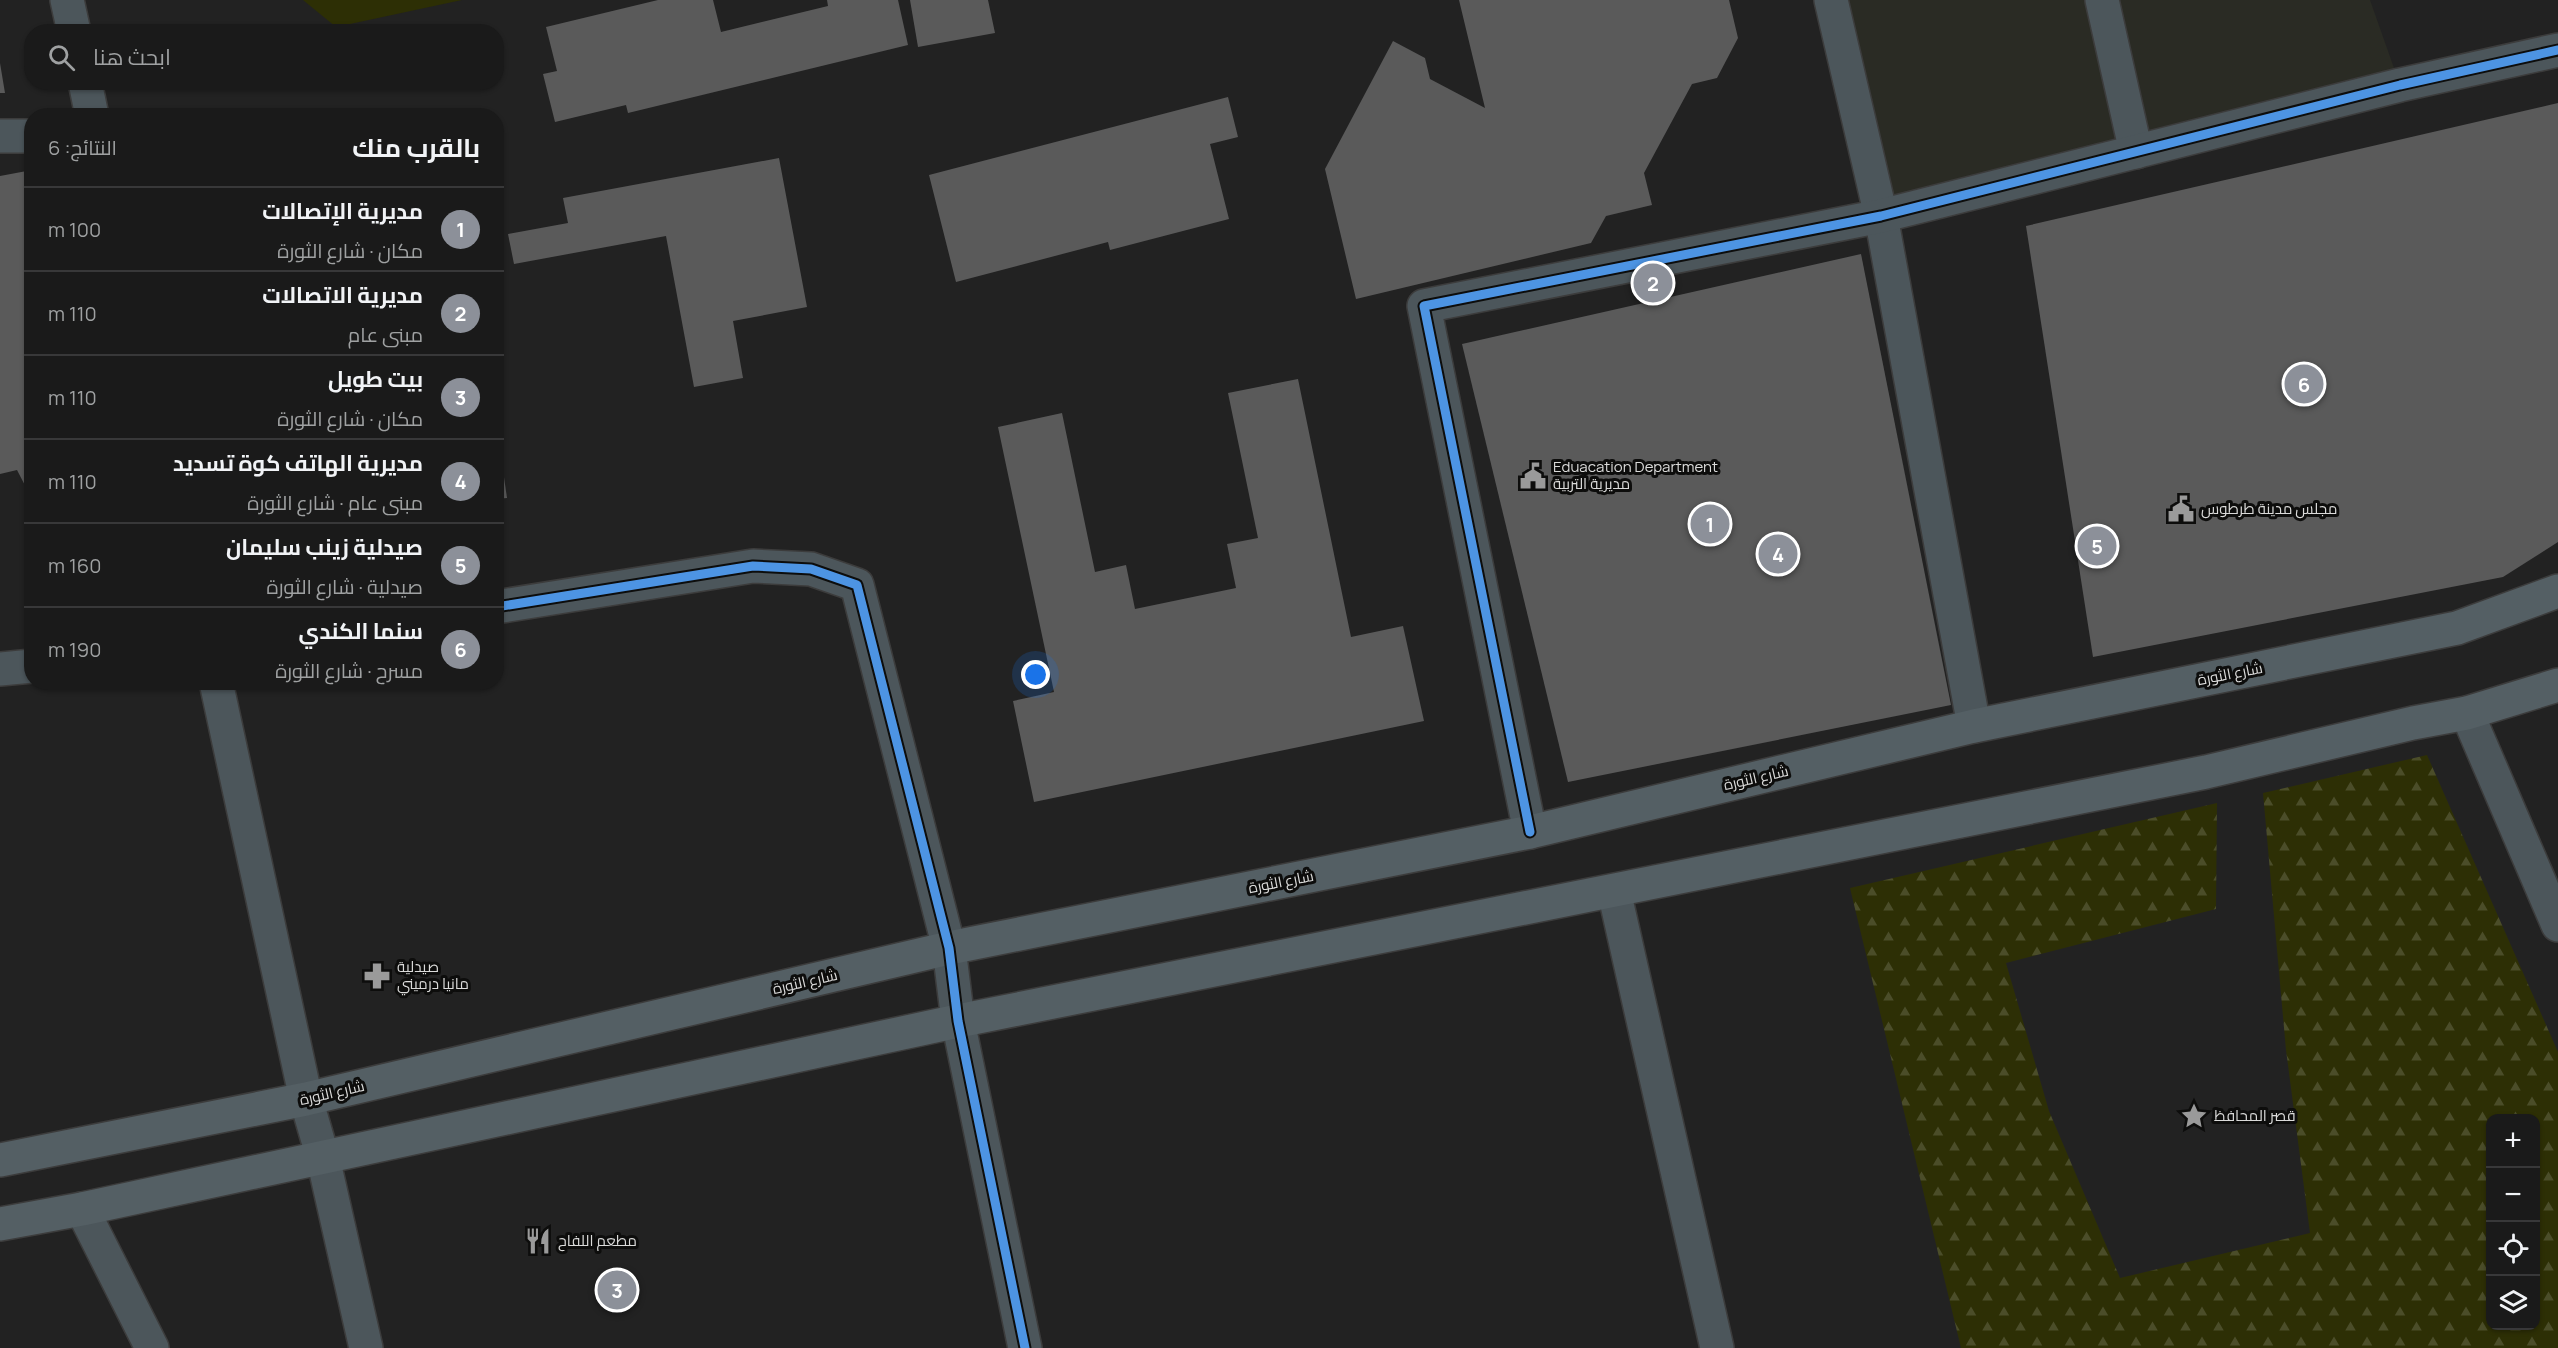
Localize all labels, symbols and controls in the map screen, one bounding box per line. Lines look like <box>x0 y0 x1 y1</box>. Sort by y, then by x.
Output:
search box <box>24 24 504 90</box>
icon: search <box>45 41 78 74</box>
text: ابحث هنا <box>93 42 171 72</box>
text: بالقرب منك <box>352 129 480 165</box>
text: النتائج: 6 <box>48 134 117 161</box>
text: مديرية الإتصالات <box>262 196 423 226</box>
text: 100 m <box>48 216 101 243</box>
text: 1 <box>456 216 465 243</box>
text: مكان · شارع الثورة <box>277 237 423 264</box>
pin: 2 <box>1634 260 1672 306</box>
text: مديرية الاتصالات <box>262 280 423 310</box>
text: 110 m <box>48 300 97 327</box>
text: 2 <box>455 300 466 327</box>
text: مبنى عام <box>348 321 423 348</box>
pin: 6 <box>2284 362 2324 406</box>
text: بيت طويل <box>328 364 423 394</box>
text: 110 m <box>48 384 97 411</box>
text: 3 <box>455 384 466 411</box>
text: مكان · شارع الثورة <box>277 405 423 432</box>
text: مديرية الهاتف كوة تسديد <box>173 448 423 478</box>
place label: Eduacation Department مديرية التربية <box>1553 456 1718 494</box>
public building icon: Eduacation Department مديرية التربية <box>1518 461 1548 491</box>
text: 110 m <box>48 468 97 495</box>
text: 4 <box>454 468 467 495</box>
text: مبنى عام · شارع الثورة <box>247 489 423 516</box>
public building icon: مجلس مدينة طرطوس <box>2166 494 2196 524</box>
place label: مجلس مدينة طرطوس <box>2201 498 2337 519</box>
pin: 1 <box>1690 502 1730 546</box>
pin: 5 <box>2078 524 2116 568</box>
text: صيدلية زينب سليمان <box>226 532 423 562</box>
pin: 4 <box>1758 532 1798 576</box>
text: 160 m <box>48 552 101 579</box>
text: 5 <box>455 552 466 579</box>
text: صيدلية · شارع الثورة <box>267 573 423 600</box>
text: سنما الكندي <box>299 616 423 646</box>
text: 190 m <box>48 636 101 663</box>
text: 6 <box>454 636 467 663</box>
text: مسرح · شارع الثورة <box>275 657 423 684</box>
street label: شارع الثورة <box>2195 657 2265 691</box>
your location <box>1021 660 1050 689</box>
street label: شارع الثورة <box>1721 760 1791 796</box>
street label: شارع الثورة <box>1246 865 1316 899</box>
place label: صيدلية مانيا درميني <box>397 956 469 996</box>
pharmacy icon: صيدلية مانيا درميني <box>362 961 392 991</box>
street label: شارع الثورة <box>770 964 840 1000</box>
street label: شارع الثورة <box>297 1075 367 1111</box>
place icon: قصر المحافظ <box>2179 1101 2209 1131</box>
place label: قصر المحافظ <box>2214 1105 2296 1126</box>
map controls <box>2486 1114 2540 1330</box>
button: + <box>2486 1114 2540 1168</box>
button: − <box>2486 1168 2540 1222</box>
button: locate <box>2486 1222 2540 1276</box>
restaurant icon: مطعم اللفاح <box>523 1226 553 1256</box>
place label: مطعم اللفاح <box>558 1230 637 1252</box>
pin: 3 <box>598 1268 636 1312</box>
button: layers <box>2486 1276 2540 1330</box>

